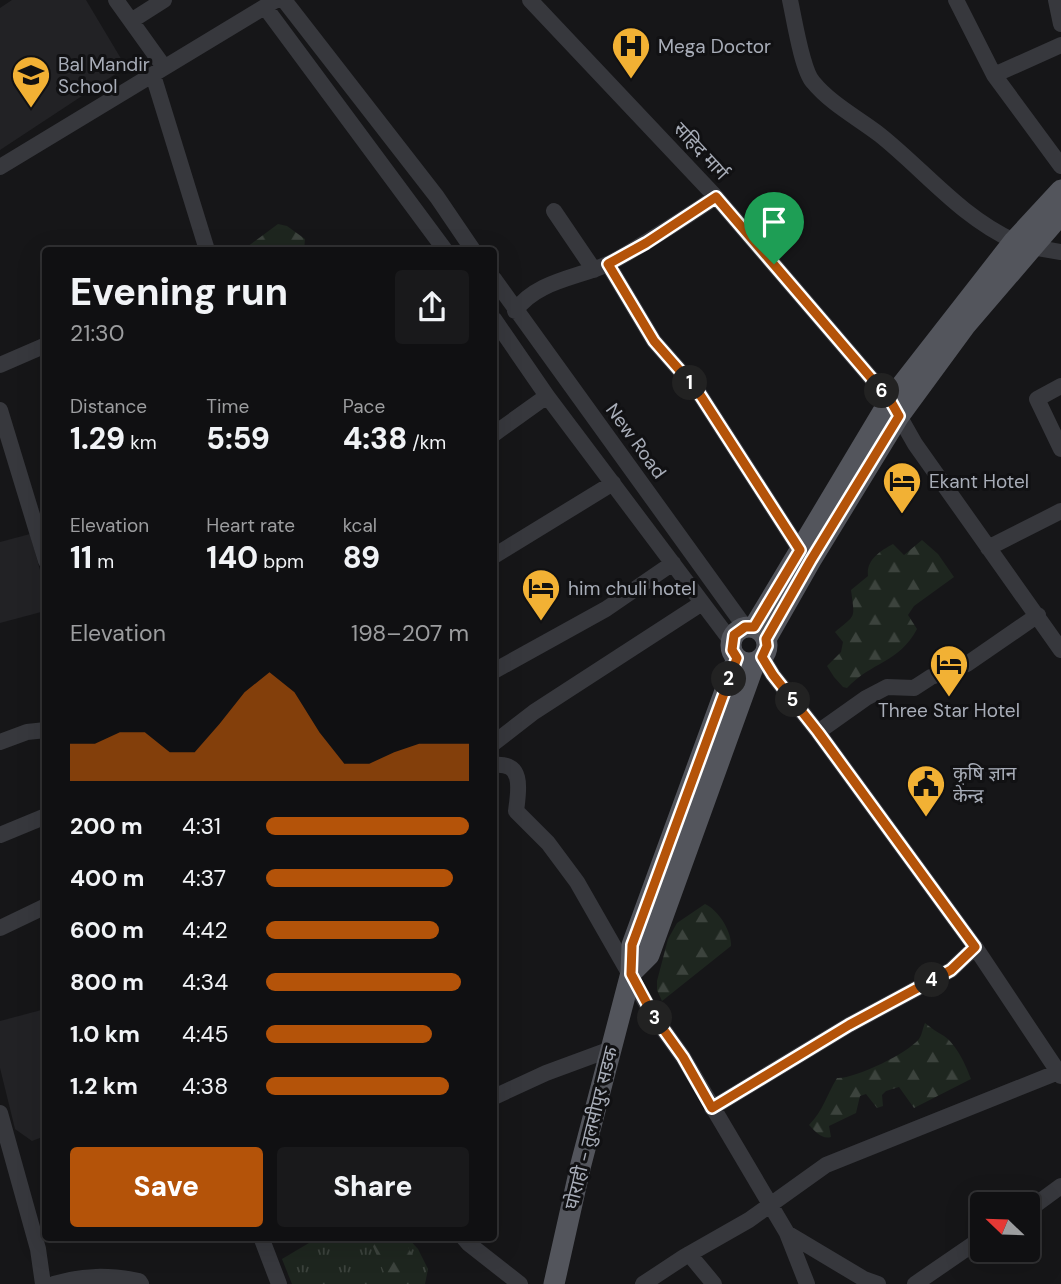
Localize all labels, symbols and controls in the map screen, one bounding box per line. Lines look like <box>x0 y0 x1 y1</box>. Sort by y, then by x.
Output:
hospital icon: Mega Doctor <box>610 25 652 80</box>
place label: Mega Doctor <box>658 34 771 59</box>
place label: Bal Mandir School <box>58 52 150 99</box>
school or university icon: Bal Mandir School <box>10 54 52 109</box>
street label: सहिद मार्ग <box>668 117 735 186</box>
pin <box>744 192 804 264</box>
icon: arrive <box>755 203 793 241</box>
text: Evening run <box>70 267 288 317</box>
button: share <box>395 270 469 344</box>
text: 21:30 <box>70 318 124 348</box>
pin: 1 <box>672 366 708 400</box>
text: 1 <box>686 370 693 395</box>
pin: 6 <box>864 374 900 408</box>
text: 6 <box>875 378 888 403</box>
text: Distance <box>70 394 147 419</box>
text: Time <box>206 394 249 419</box>
text: Pace <box>343 394 385 419</box>
street label: New Road <box>600 398 672 484</box>
text: 1.29 <box>70 419 125 458</box>
text: 5:59 <box>206 419 270 458</box>
text: 4:38 <box>343 419 407 458</box>
text: km <box>125 430 157 455</box>
text: /km <box>407 430 446 455</box>
hotel icon: Ekant Hotel <box>881 460 923 515</box>
place label: Ekant Hotel <box>929 469 1029 494</box>
text: Elevation <box>70 513 149 538</box>
text: Heart rate <box>206 513 295 538</box>
text: kcal <box>343 513 377 538</box>
text: 11 <box>70 538 92 577</box>
text: 140 <box>206 538 258 577</box>
text: 89 <box>343 538 380 577</box>
text: m <box>92 549 114 574</box>
text: bpm <box>258 549 304 574</box>
hotel icon: him chuli hotel <box>520 567 562 622</box>
place label: him chuli hotel <box>568 576 696 601</box>
text: Elevation <box>70 618 166 648</box>
text: 198–207 m <box>351 618 469 648</box>
hotel icon: Three Star Hotel <box>928 643 970 698</box>
pin: 2 <box>712 662 746 696</box>
text: 2 <box>723 666 734 691</box>
pin: 5 <box>776 682 810 718</box>
text: 5 <box>787 687 798 712</box>
place label: Three Star Hotel <box>878 698 1020 723</box>
place label: कृषि ज्ञान केन्द्र <box>953 761 1017 808</box>
public building icon: कृषि ज्ञान केन्द्र <box>905 763 947 818</box>
text: 200 m <box>70 811 143 841</box>
text: 4:31 <box>182 811 221 841</box>
text: 400 m <box>70 863 144 893</box>
text: 4:37 <box>182 863 226 893</box>
text: 600 m <box>70 915 144 945</box>
text: 4:42 <box>182 915 228 945</box>
pin: 4 <box>914 962 950 998</box>
text: 800 m <box>70 967 144 997</box>
text: 4:34 <box>182 967 228 997</box>
text: 4 <box>925 967 938 992</box>
pin: 3 <box>638 1000 672 1036</box>
text: 3 <box>649 1005 660 1030</box>
text: 1.0 km <box>70 1019 140 1049</box>
text: 4:45 <box>182 1019 229 1049</box>
street label: घोराही - तुलसीपुर सडक <box>559 1044 623 1212</box>
text: 1.2 km <box>70 1071 138 1101</box>
text: 4:38 <box>182 1071 228 1101</box>
button: Save <box>70 1147 263 1227</box>
button: Share <box>277 1147 469 1227</box>
north arrow <box>970 1192 1040 1262</box>
map controls <box>970 1192 1040 1262</box>

